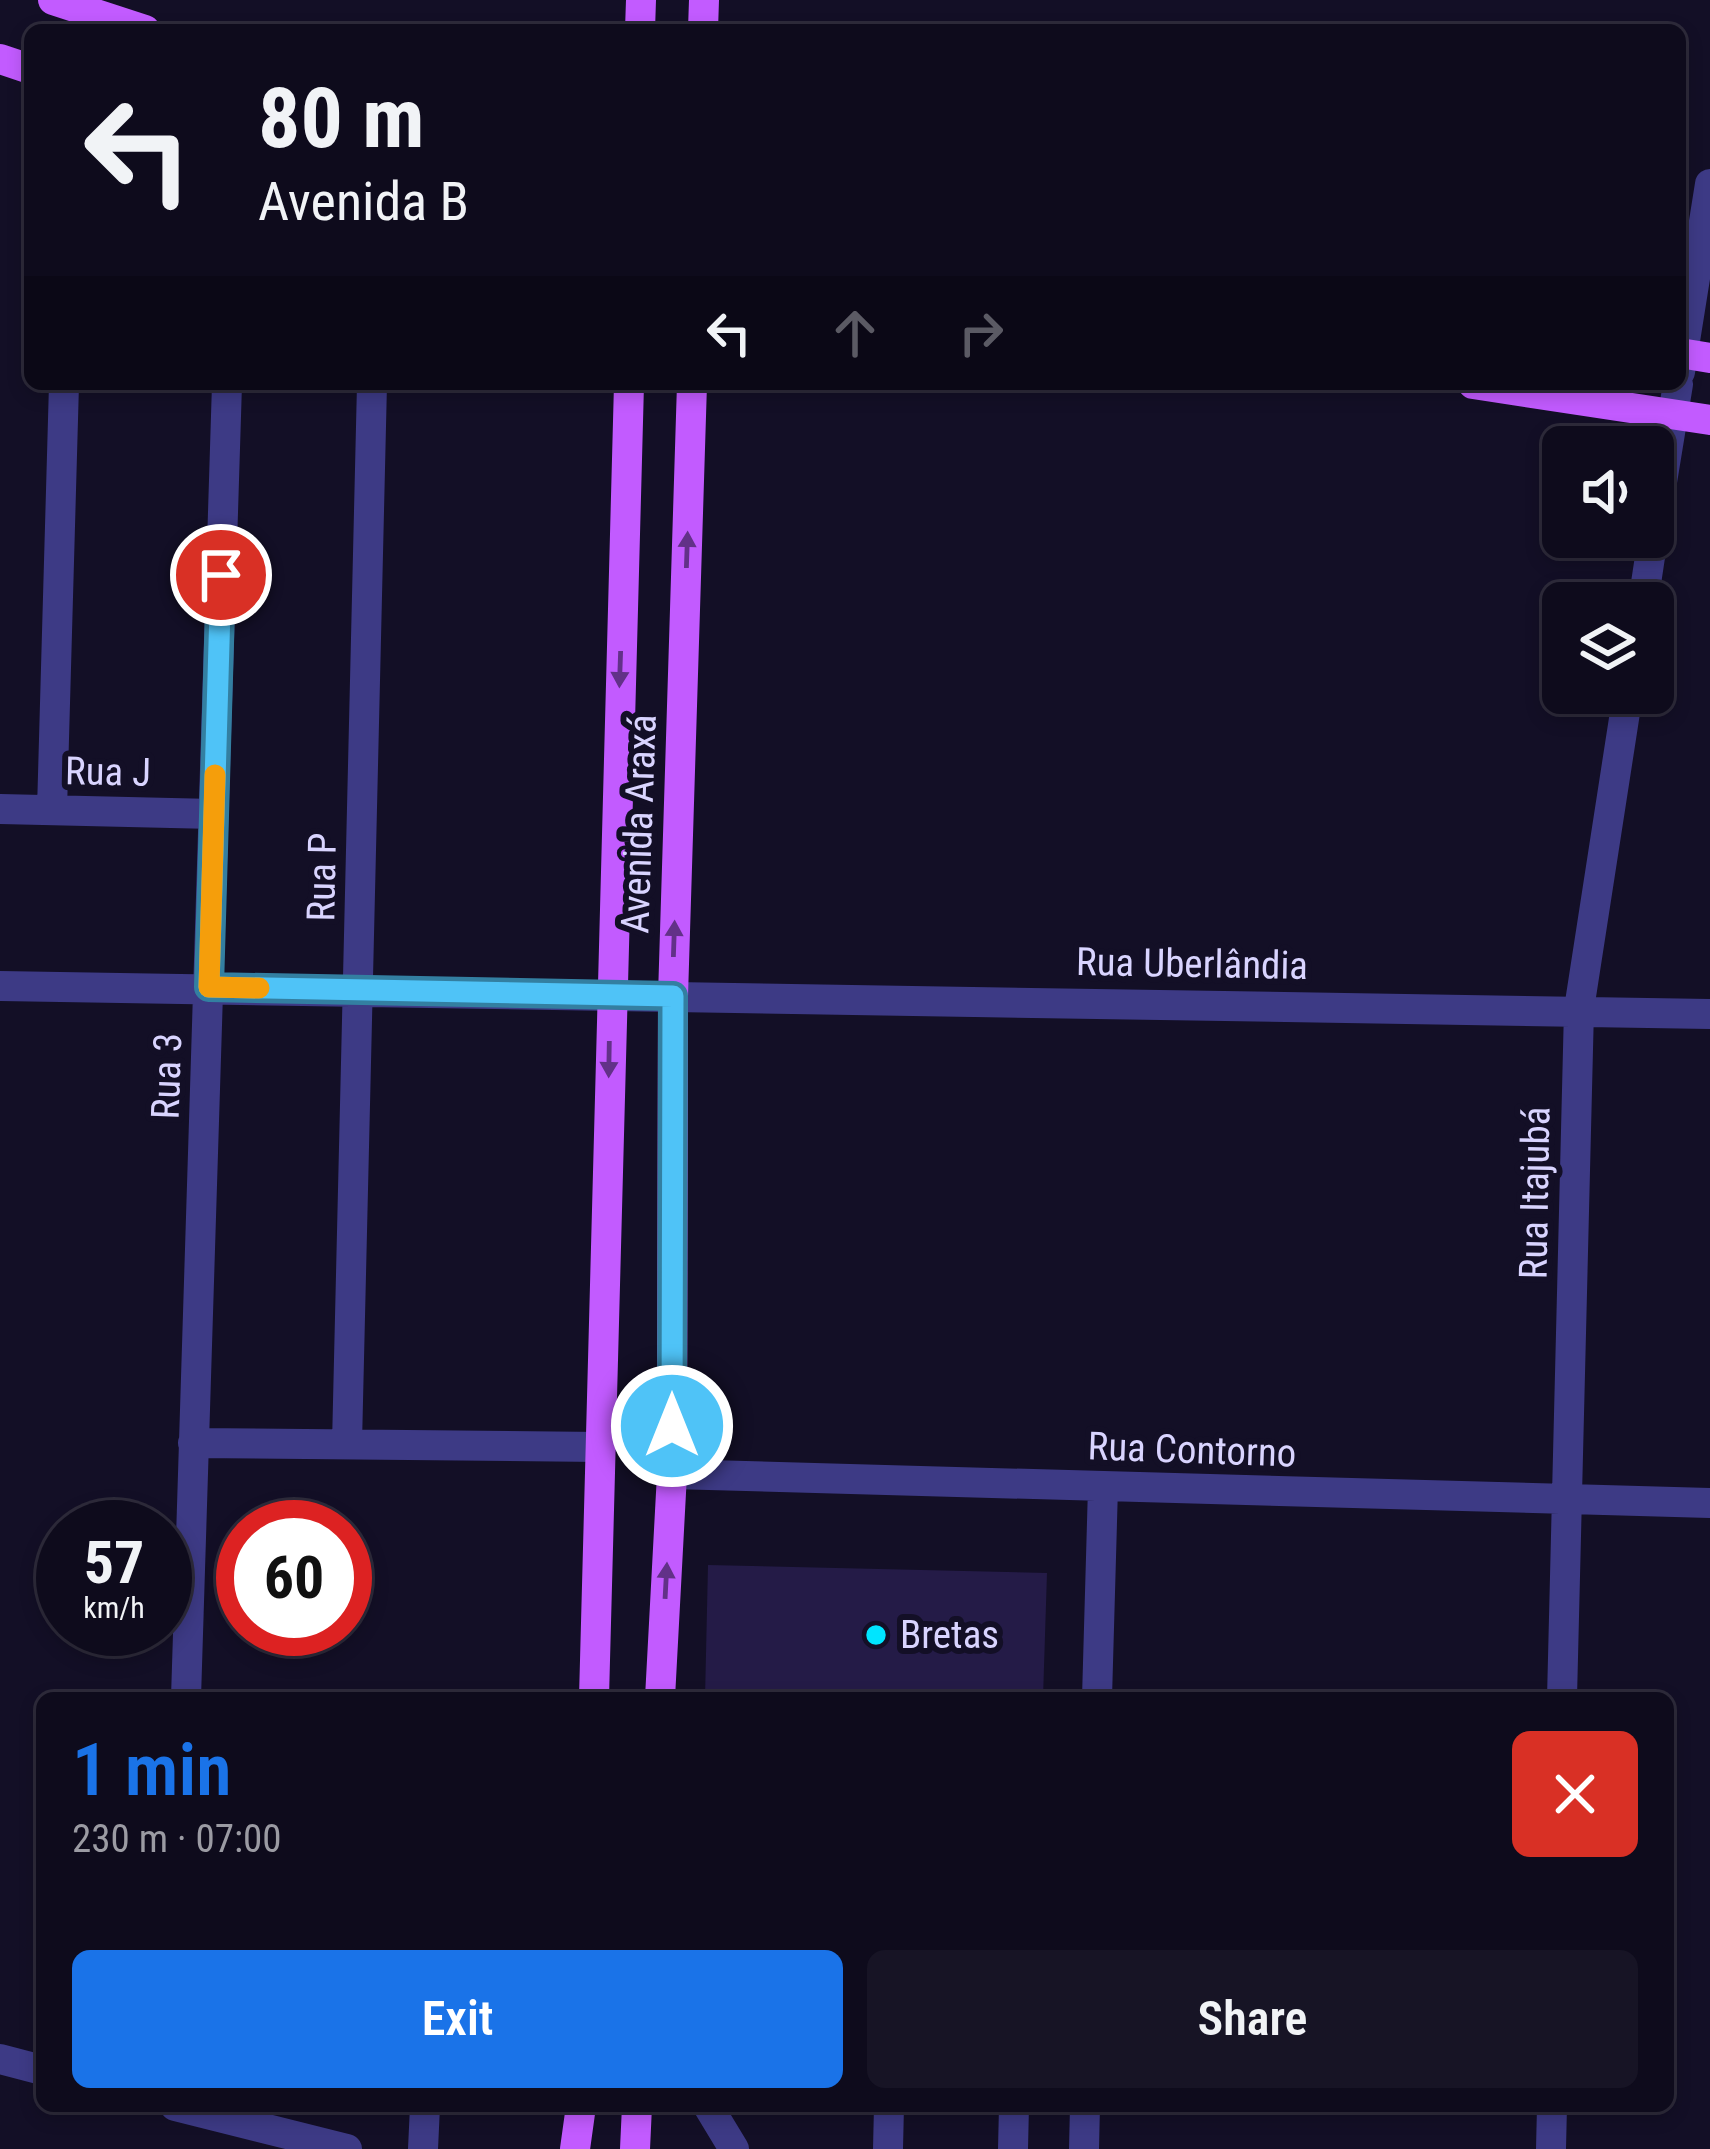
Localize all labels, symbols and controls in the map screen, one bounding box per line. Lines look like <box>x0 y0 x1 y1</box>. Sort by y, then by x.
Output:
text: 80 m <box>258 69 425 168</box>
icon: left <box>60 72 216 228</box>
text: Avenida B <box>258 170 469 233</box>
icon: left <box>696 300 762 366</box>
icon: ahead <box>822 300 888 366</box>
icon: right <box>948 300 1014 366</box>
map controls <box>1542 426 1674 714</box>
button: sound <box>1542 426 1674 558</box>
pin <box>170 524 272 626</box>
one-way arrow <box>677 530 696 568</box>
icon: arrive <box>188 542 254 608</box>
button: layers <box>1542 582 1674 714</box>
one-way arrow <box>610 651 629 689</box>
street label: Avenida Araxá <box>612 714 666 934</box>
street label: Rua J <box>65 748 151 796</box>
street label: Rua P <box>298 832 346 922</box>
one-way arrow <box>665 919 684 957</box>
street label: Rua Uberlândia <box>1076 939 1308 989</box>
street label: Rua 3 <box>143 1032 191 1120</box>
one-way arrow <box>599 1041 618 1079</box>
street label: Rua Itajubá <box>1510 1106 1560 1280</box>
position arrow <box>609 1363 735 1489</box>
street label: Rua Contorno <box>1087 1423 1297 1477</box>
speed limit sign: 60 <box>216 1500 372 1656</box>
text: 57 <box>84 1527 144 1598</box>
one-way arrow <box>657 1561 676 1599</box>
text: km/h <box>83 1590 145 1625</box>
place label: Bretas <box>900 1612 999 1658</box>
marker: Bretas <box>863 1622 889 1648</box>
text: 1 min <box>72 1728 231 1813</box>
button: close <box>1512 1731 1638 1857</box>
text: 230 m · 07:00 <box>72 1816 282 1862</box>
button: Exit <box>72 1950 843 2088</box>
button: Share <box>867 1950 1638 2088</box>

